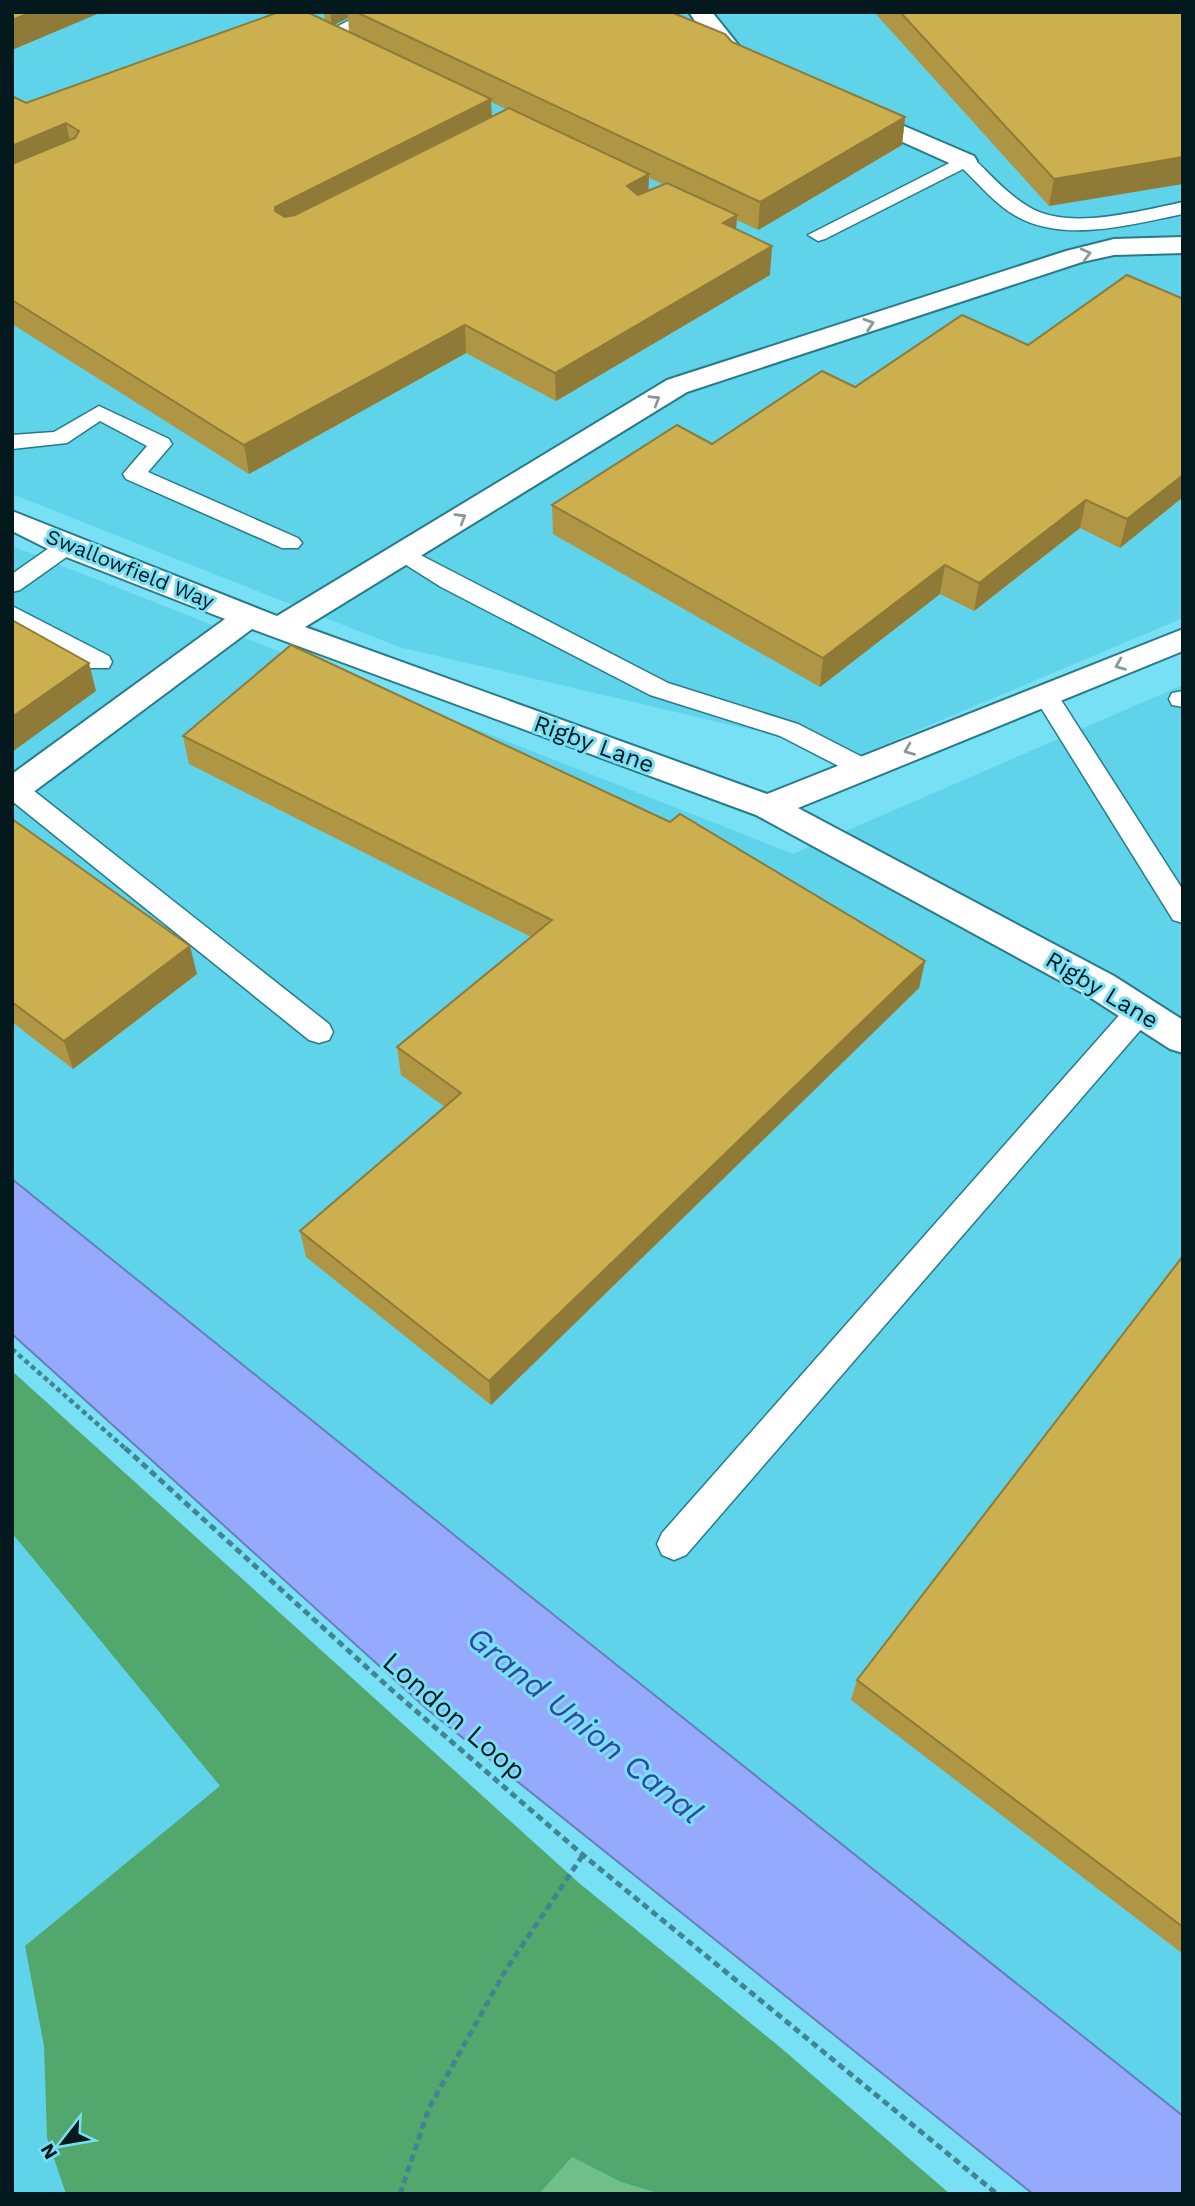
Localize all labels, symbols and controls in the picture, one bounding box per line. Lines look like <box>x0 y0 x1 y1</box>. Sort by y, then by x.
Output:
one-way arrow <box>1079 248 1091 262</box>
one-way arrow <box>863 318 875 332</box>
one-way arrow <box>648 395 661 408</box>
one-way arrow <box>454 513 467 526</box>
street label: Swallowfield Way <box>43 523 218 614</box>
one-way arrow <box>1114 656 1126 670</box>
street label: Rigby Lane <box>530 709 658 779</box>
one-way arrow <box>903 742 916 756</box>
street label: Rigby Lane <box>1041 945 1163 1035</box>
water label: Grand Union Canal <box>460 1618 710 1832</box>
street label: London Loop <box>376 1645 533 1788</box>
north arrow <box>28 2108 98 2178</box>
text: N <box>35 2140 62 2163</box>

